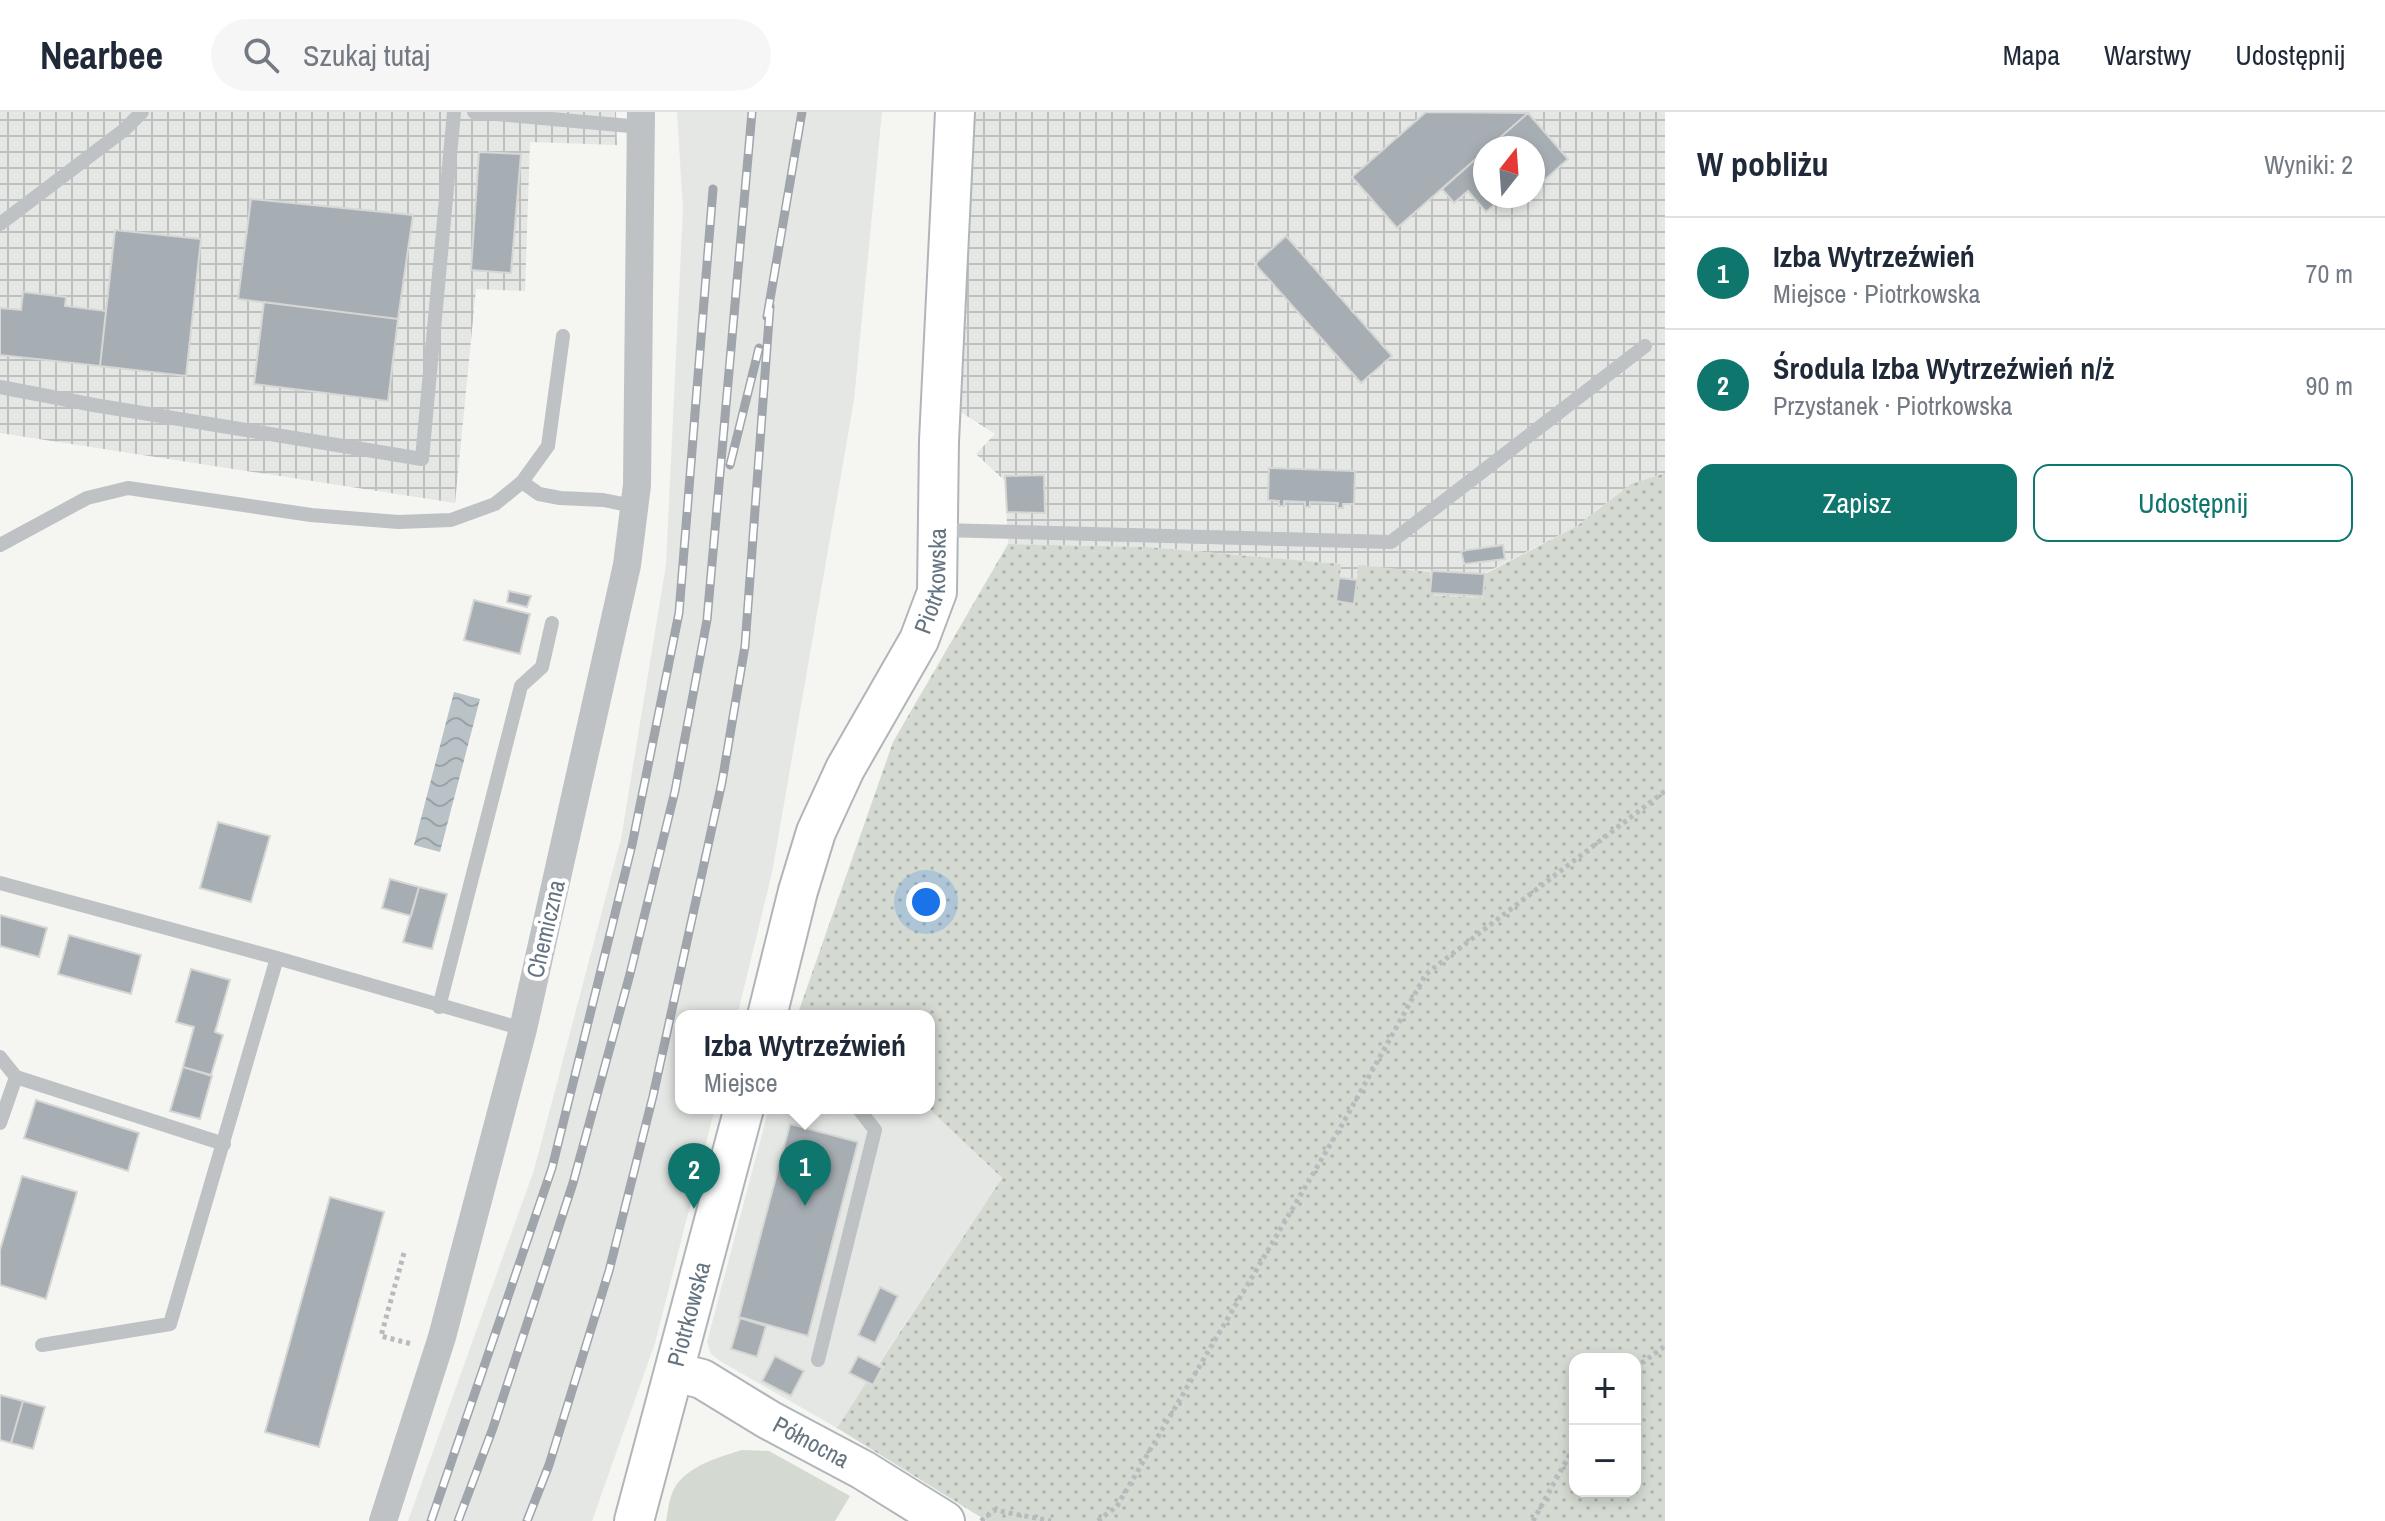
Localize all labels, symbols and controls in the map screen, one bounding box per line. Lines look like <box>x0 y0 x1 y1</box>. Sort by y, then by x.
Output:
search box <box>211 19 771 91</box>
text: Nearbee <box>40 30 163 81</box>
icon: search <box>239 33 283 77</box>
text: Szukaj tutaj <box>303 35 430 75</box>
text: Mapa <box>2003 36 2060 74</box>
text: Warstwy <box>2104 36 2191 74</box>
text: Udostępnij <box>2235 36 2345 74</box>
north arrow <box>1473 136 1545 208</box>
text: W pobliżu <box>1697 141 1829 187</box>
text: Wyniki: 2 <box>2264 147 2353 182</box>
text: Izba Wytrzeźwień <box>1773 236 1975 276</box>
text: 1 <box>1717 256 1729 291</box>
text: 70 m <box>2306 256 2353 291</box>
text: Miejsce · Piotrkowska <box>1773 276 1980 311</box>
text: Środula Izba Wytrzeźwień n/ż <box>1773 348 2114 388</box>
text: 2 <box>1717 368 1729 403</box>
text: 90 m <box>2306 368 2353 403</box>
text: Przystanek · Piotrkowska <box>1773 388 2012 423</box>
button: Zapisz <box>1697 464 2017 542</box>
button: Udostępnij <box>2033 464 2353 542</box>
street label: Piotrkowska <box>906 528 953 638</box>
street label: Chemiczna <box>518 877 572 981</box>
your location <box>906 882 946 922</box>
popup <box>675 1010 935 1114</box>
text: Izba Wytrzeźwień <box>704 1025 906 1065</box>
text: Miejsce <box>704 1065 778 1100</box>
pin: 1 <box>779 1140 831 1206</box>
pin: 2 <box>668 1143 720 1209</box>
street label: Piotrkowska <box>659 1258 717 1370</box>
map controls <box>1569 1353 1641 1497</box>
button: + <box>1569 1353 1641 1425</box>
street label: Północna <box>768 1408 855 1475</box>
button: − <box>1569 1425 1641 1497</box>

